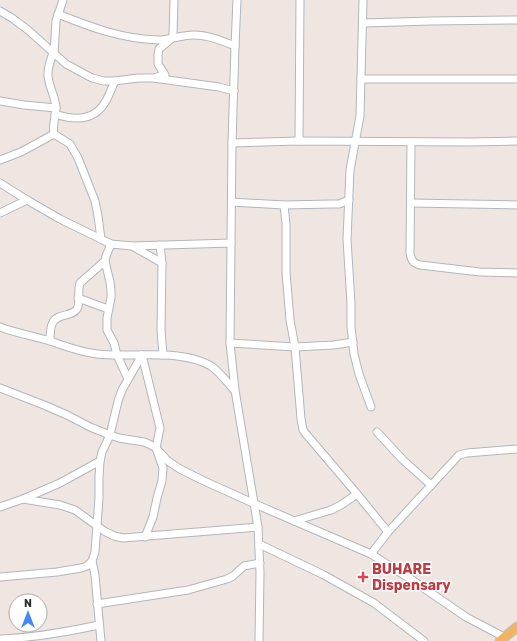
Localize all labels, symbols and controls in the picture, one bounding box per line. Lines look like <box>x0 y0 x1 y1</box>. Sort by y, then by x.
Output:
place label: BUHARE Dispensary <box>372 561 451 594</box>
marker: BUHARE Dispensary <box>357 571 369 583</box>
north arrow <box>8 593 48 633</box>
text: N <box>24 597 32 610</box>

